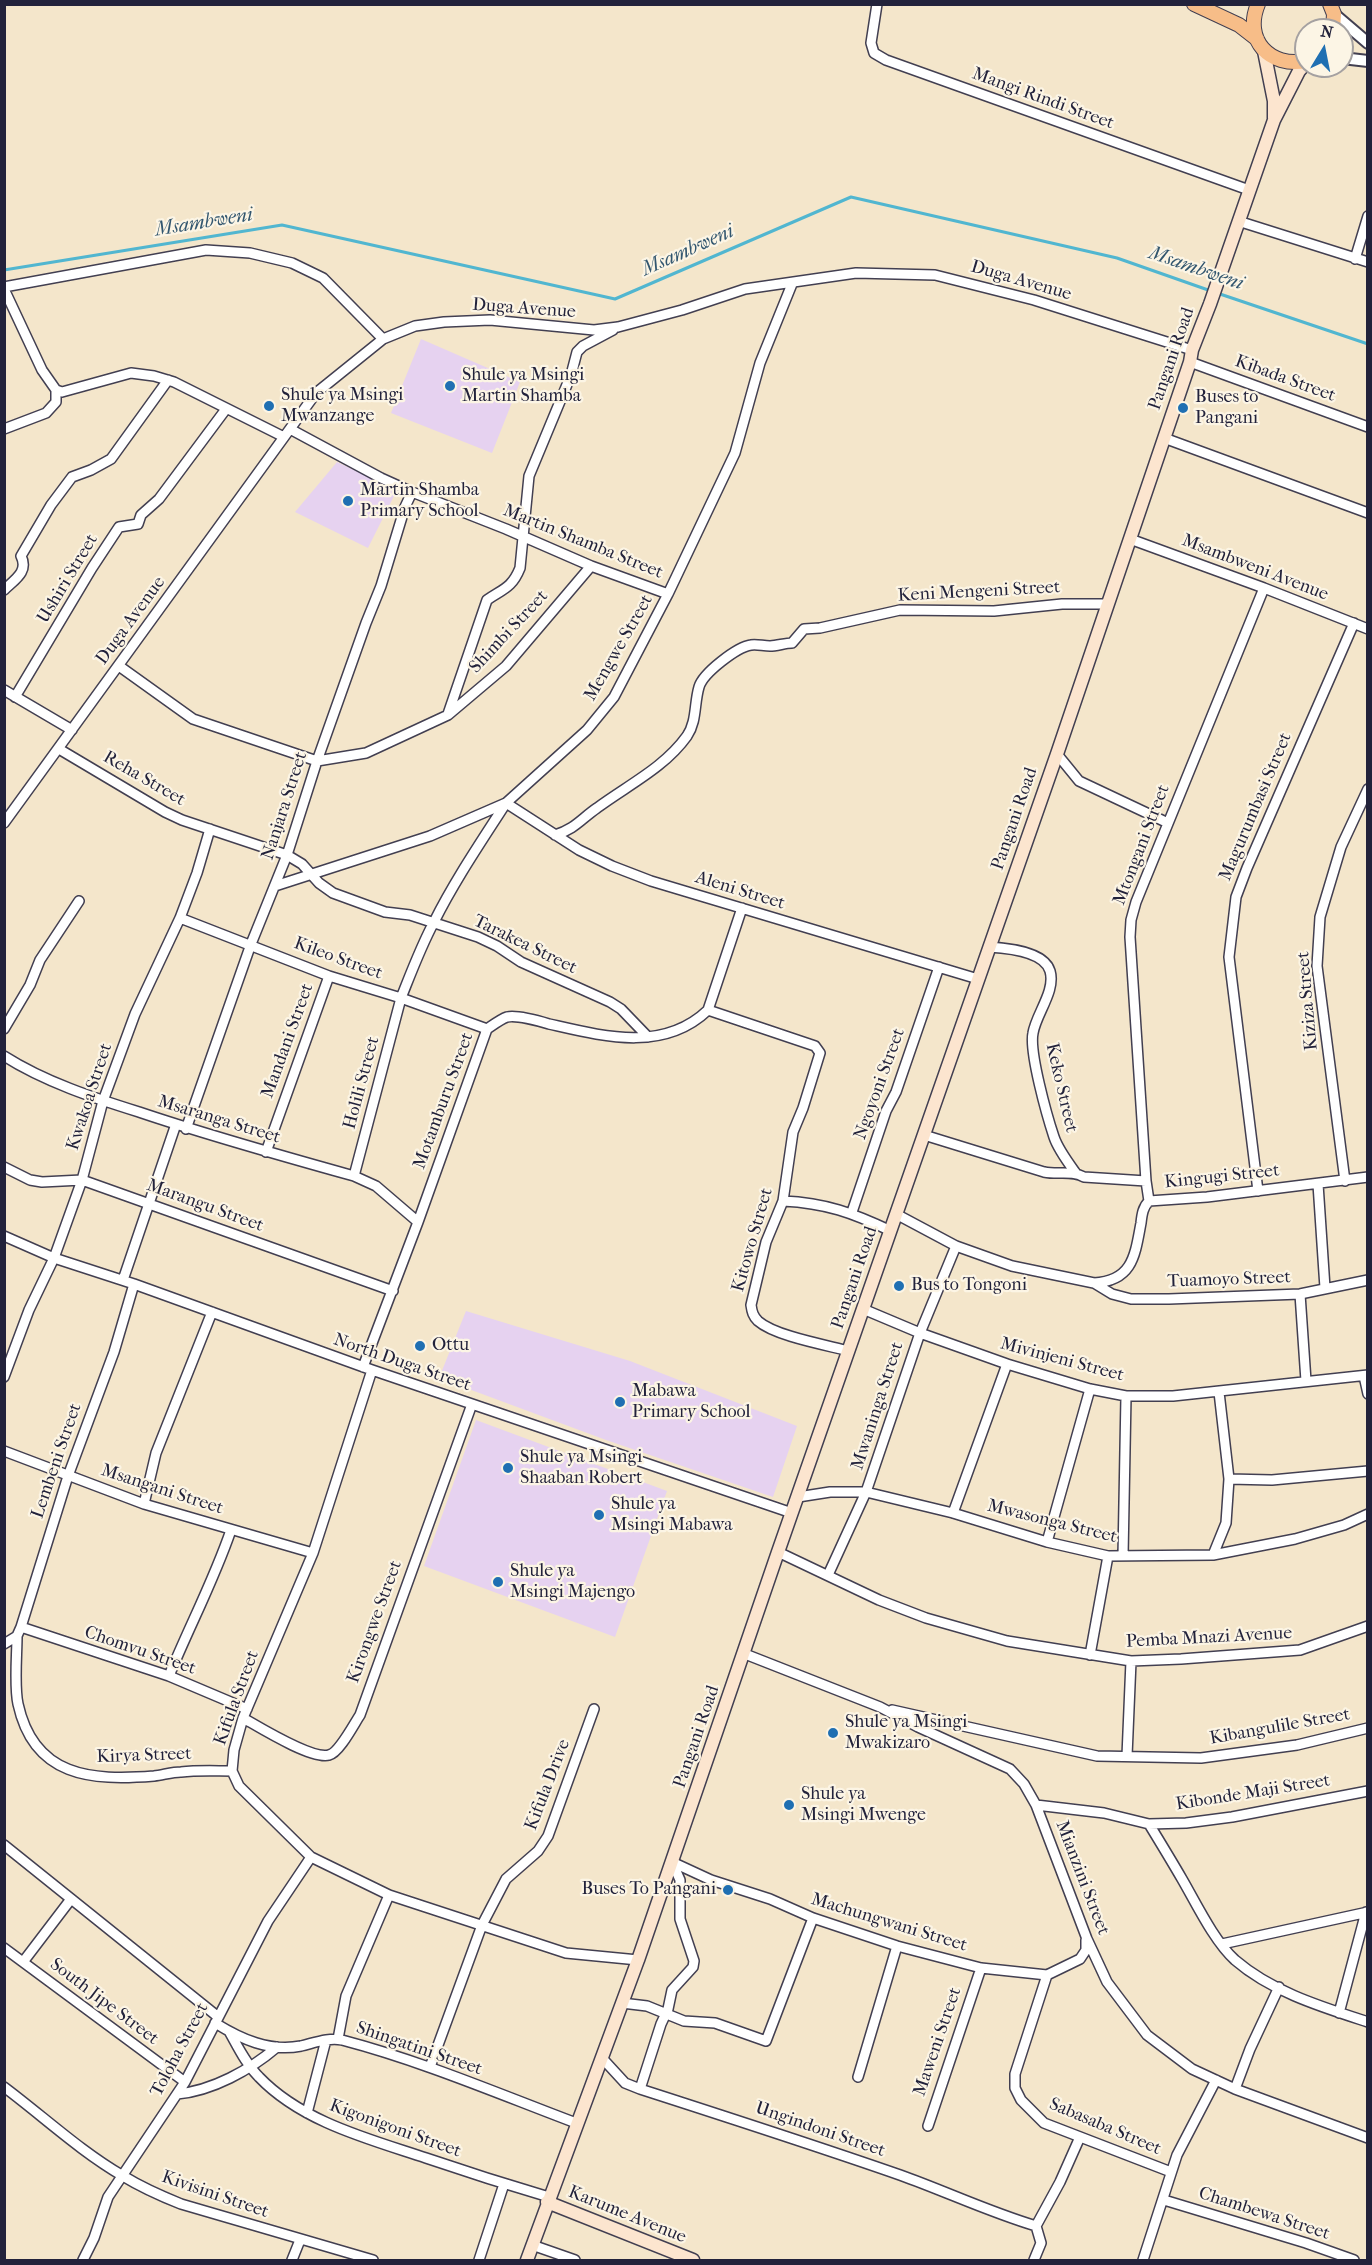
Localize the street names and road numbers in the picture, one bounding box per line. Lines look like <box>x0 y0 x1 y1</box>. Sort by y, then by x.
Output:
street label: Mangi Rindi Street <box>969 63 1117 135</box>
street label: Duga Avenue <box>968 256 1074 306</box>
street label: Duga Avenue <box>471 295 577 323</box>
street label: Pangani Road <box>1144 305 1200 413</box>
street label: Kibada Street <box>1232 351 1338 407</box>
street label: Martin Shamba Street <box>500 500 666 584</box>
street label: Ushiri Street <box>33 530 103 628</box>
street label: Msambweni Avenue <box>1179 530 1331 606</box>
street label: Duga Avenue <box>92 573 170 669</box>
street label: Keni Mengeni Street <box>897 577 1061 607</box>
street label: Shimbi Street <box>465 586 553 678</box>
street label: Mengwe Street <box>580 591 658 705</box>
street label: Magurumbasi Street <box>1215 730 1297 884</box>
street label: Reha Street <box>99 747 189 811</box>
street label: Nanjara Street <box>257 749 313 863</box>
street label: Pangani Road <box>987 765 1043 873</box>
street label: Mtongani Street <box>1109 782 1175 908</box>
street label: Aleni Street <box>693 867 787 915</box>
street label: Tarakea Street <box>470 911 580 979</box>
street label: Kileo Street <box>291 933 385 985</box>
street label: Kiziza Street <box>1293 951 1323 1051</box>
street label: Mandani Street <box>257 981 319 1101</box>
street label: Ngoyoni Street <box>850 1025 910 1143</box>
street label: Motamburu Street <box>409 1030 479 1172</box>
street label: Holili Street <box>339 1034 385 1132</box>
street label: Kwakoa Street <box>63 1041 117 1153</box>
street label: Keko Street <box>1040 1041 1082 1135</box>
street label: Msaranga Street <box>155 1091 283 1149</box>
street label: Kingugi Street <box>1164 1160 1280 1194</box>
street label: Marangu Street <box>144 1175 266 1237</box>
street label: Kitowo Street <box>728 1186 778 1294</box>
street label: Pangani Road <box>827 1224 883 1332</box>
street label: Tuamoyo Street <box>1167 1267 1291 1293</box>
street label: North Duga Street <box>331 1329 473 1397</box>
street label: Mivinjeni Street <box>998 1333 1126 1387</box>
street label: Mwaninga Street <box>847 1339 909 1473</box>
street label: Lembeni Street <box>27 1401 87 1521</box>
street label: Msangani Street <box>98 1460 226 1520</box>
street label: Mwasonga Street <box>985 1495 1119 1549</box>
street label: Kirongwe Street <box>343 1558 407 1686</box>
street label: Chomvu Street <box>81 1622 199 1680</box>
street label: Pemba Mnazi Avenue <box>1125 1623 1293 1653</box>
street label: Kifula Street <box>210 1648 264 1748</box>
street label: Pangani Road <box>669 1683 725 1791</box>
street label: Kibangulile Street <box>1208 1704 1352 1750</box>
street label: Kifula Drive <box>521 1736 575 1834</box>
street label: Kirya Street <box>96 1744 192 1768</box>
street label: Kibonde Maji Street <box>1174 1770 1332 1816</box>
street label: Mianzini Street <box>1050 1818 1114 1938</box>
street label: Machungwani Street <box>808 1889 970 1957</box>
street label: South Jipe Street <box>45 1954 163 2050</box>
street label: Maweni Street <box>909 1985 967 2099</box>
street label: Toloha Street <box>146 1999 214 2101</box>
street label: Shingatini Street <box>353 2017 485 2081</box>
street label: Sabasaba Street <box>1046 2094 1164 2160</box>
street label: Kigonigoni Street <box>326 2095 464 2163</box>
street label: Ungindoni Street <box>752 2098 888 2162</box>
street label: Kivisini Street <box>159 2167 271 2223</box>
street label: Karume Avenue <box>565 2182 689 2248</box>
street label: Chambewa Street <box>1196 2183 1332 2245</box>

